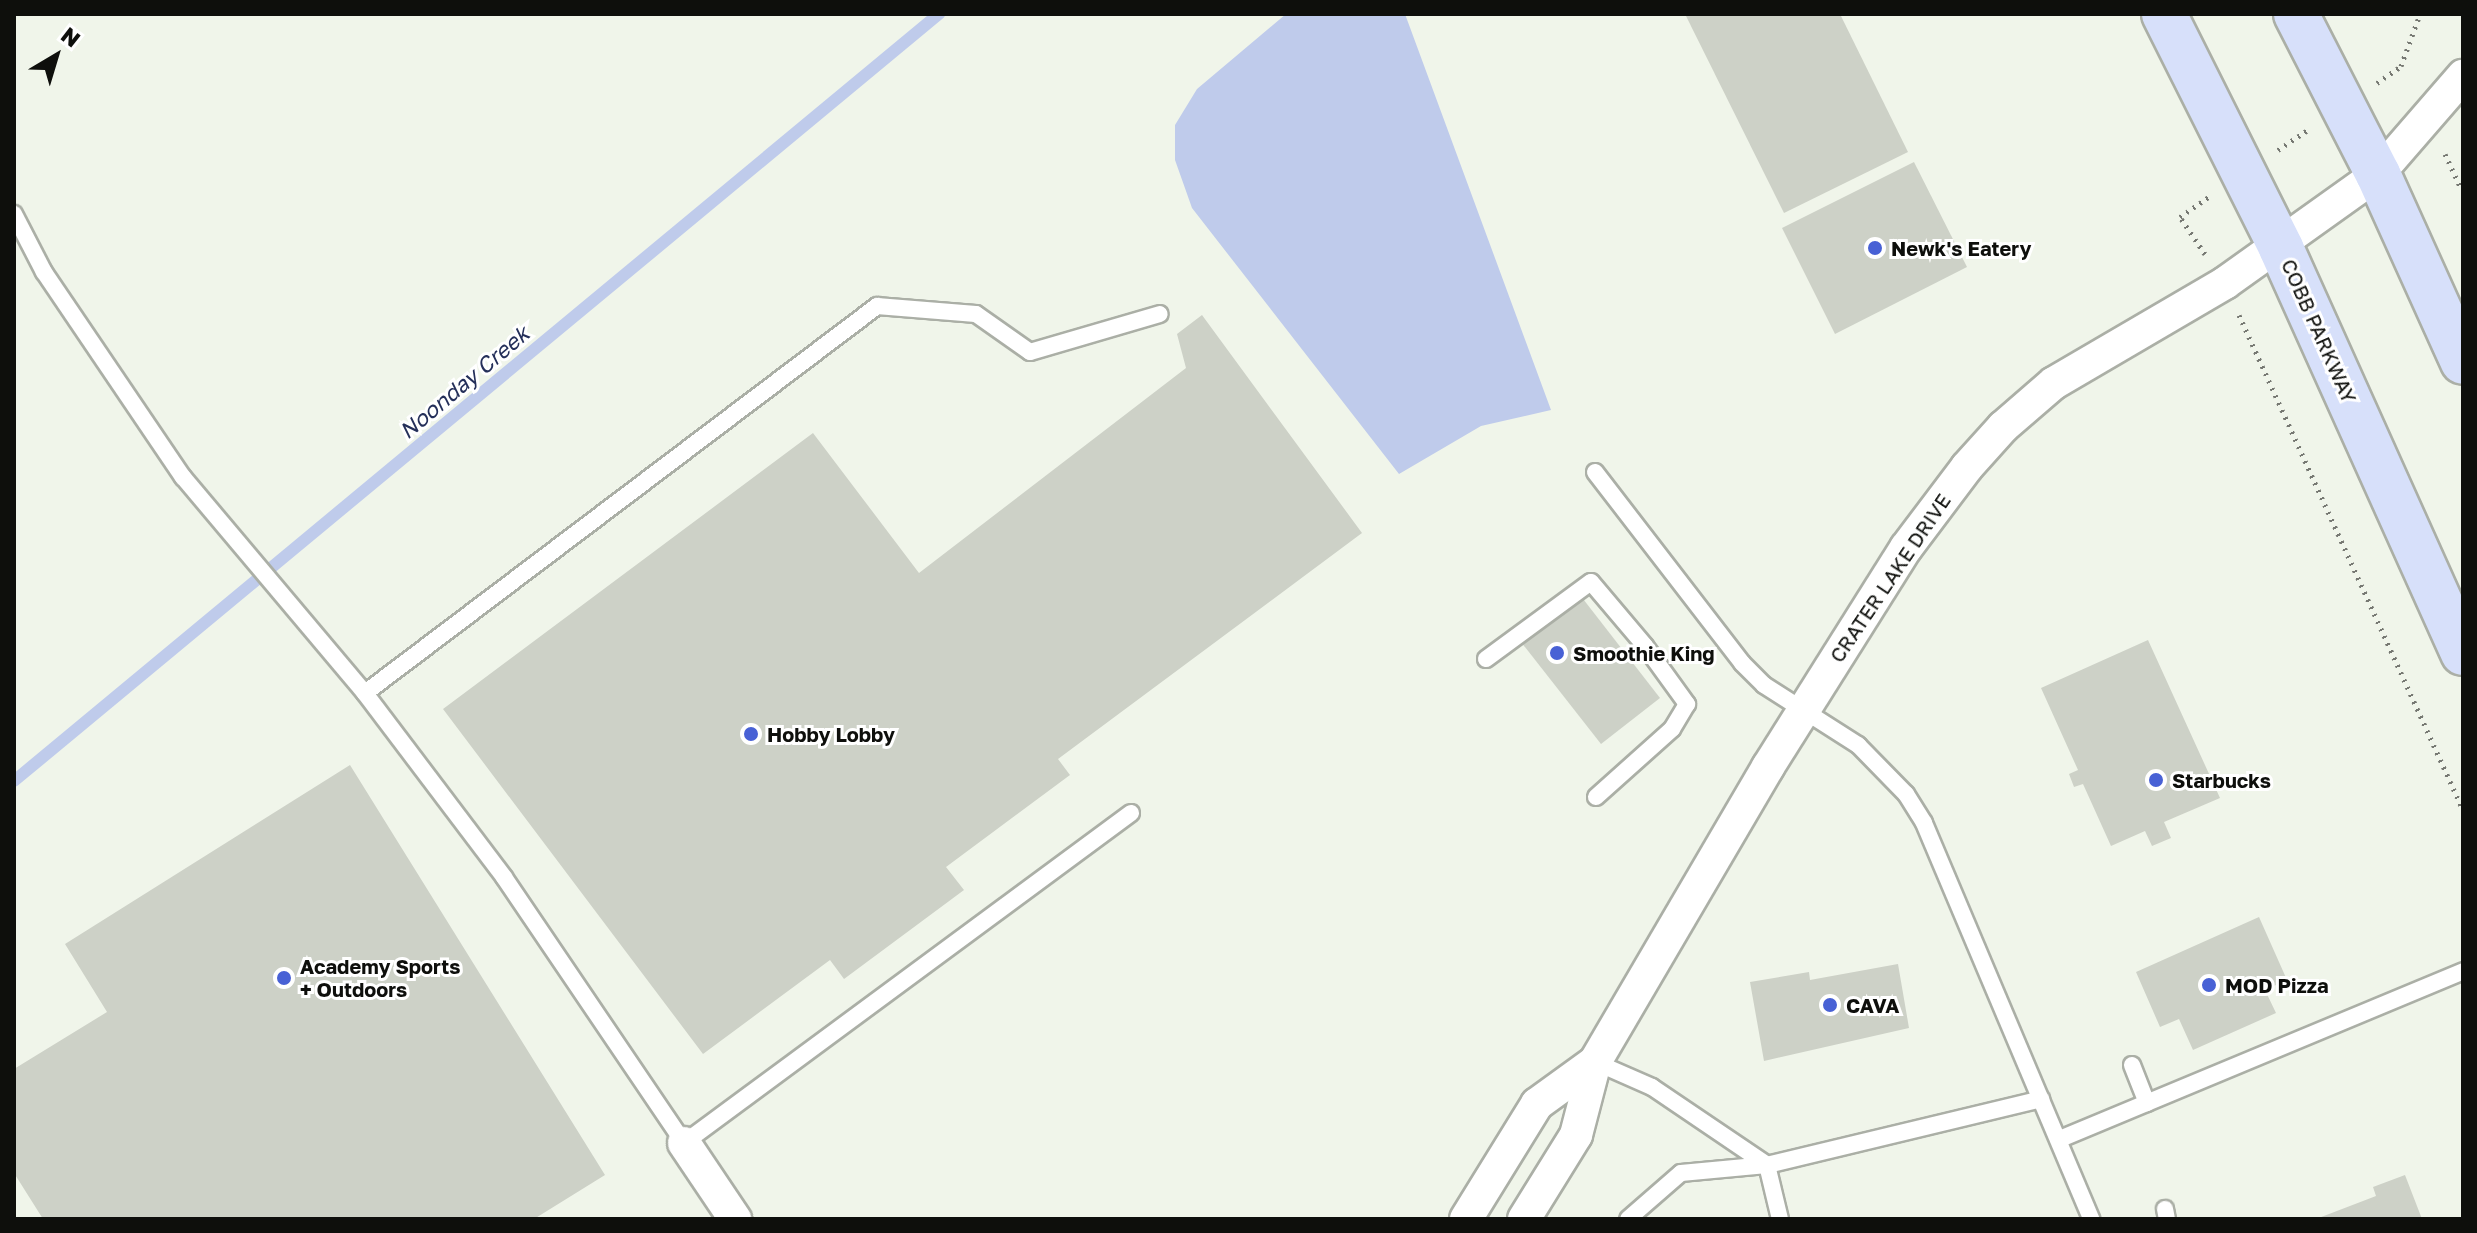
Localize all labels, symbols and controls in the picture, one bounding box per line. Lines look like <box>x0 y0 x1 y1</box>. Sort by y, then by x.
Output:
north arrow <box>16 16 96 96</box>
text: N <box>56 21 86 52</box>
place label: Newk's Eatery <box>1891 236 2032 260</box>
marker: Newk's Eatery <box>1866 239 1884 257</box>
street label: COBB PARKWAY <box>2277 255 2361 407</box>
water label: Noonday Creek <box>394 320 534 444</box>
street label: CRATER LAKE DRIVE <box>1825 489 1955 667</box>
place label: Smoothie King <box>1573 641 1715 665</box>
marker: Smoothie King <box>1548 644 1566 662</box>
place label: Hobby Lobby <box>767 722 895 746</box>
marker: Hobby Lobby <box>742 725 760 743</box>
place label: Starbucks <box>2172 768 2271 792</box>
marker: Starbucks <box>2147 771 2165 789</box>
place label: Academy Sports + Outdoors <box>300 954 460 1001</box>
marker: Academy Sports + Outdoors <box>275 969 293 987</box>
place label: MOD Pizza <box>2225 973 2329 997</box>
marker: MOD Pizza <box>2200 976 2218 994</box>
place label: CAVA <box>1846 993 1899 1017</box>
marker: CAVA <box>1821 996 1839 1014</box>

